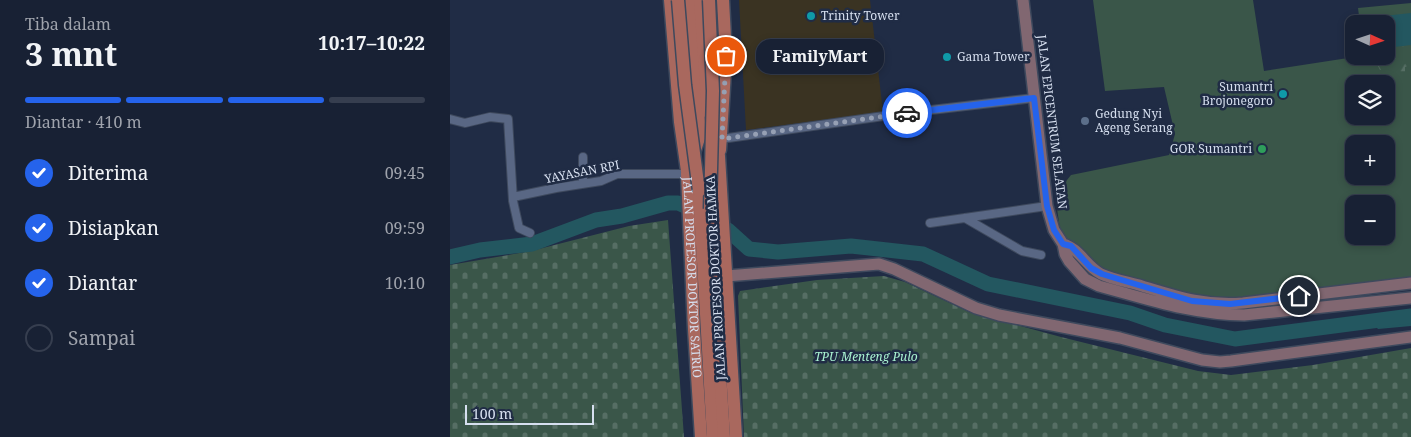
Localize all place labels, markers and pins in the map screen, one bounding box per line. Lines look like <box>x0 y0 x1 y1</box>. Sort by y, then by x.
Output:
place label: Trinity Tower <box>821 7 900 24</box>
marker: Trinity Tower <box>805 10 817 22</box>
pin <box>705 35 747 77</box>
callout: FamilyMart <box>756 38 884 74</box>
place label: Gama Tower <box>957 48 1030 65</box>
marker: Gama Tower <box>941 51 953 63</box>
place label: Sumantri Brojonegoro <box>1202 78 1273 109</box>
marker: Sumantri Brojonegoro <box>1277 88 1289 100</box>
place label: Gedung Nyi Ageng Serang <box>1095 105 1173 136</box>
marker: Gedung Nyi Ageng Serang <box>1079 115 1091 127</box>
place label: GOR Sumantri <box>1170 140 1252 157</box>
marker: GOR Sumantri <box>1256 143 1268 155</box>
pin <box>1278 275 1320 317</box>

